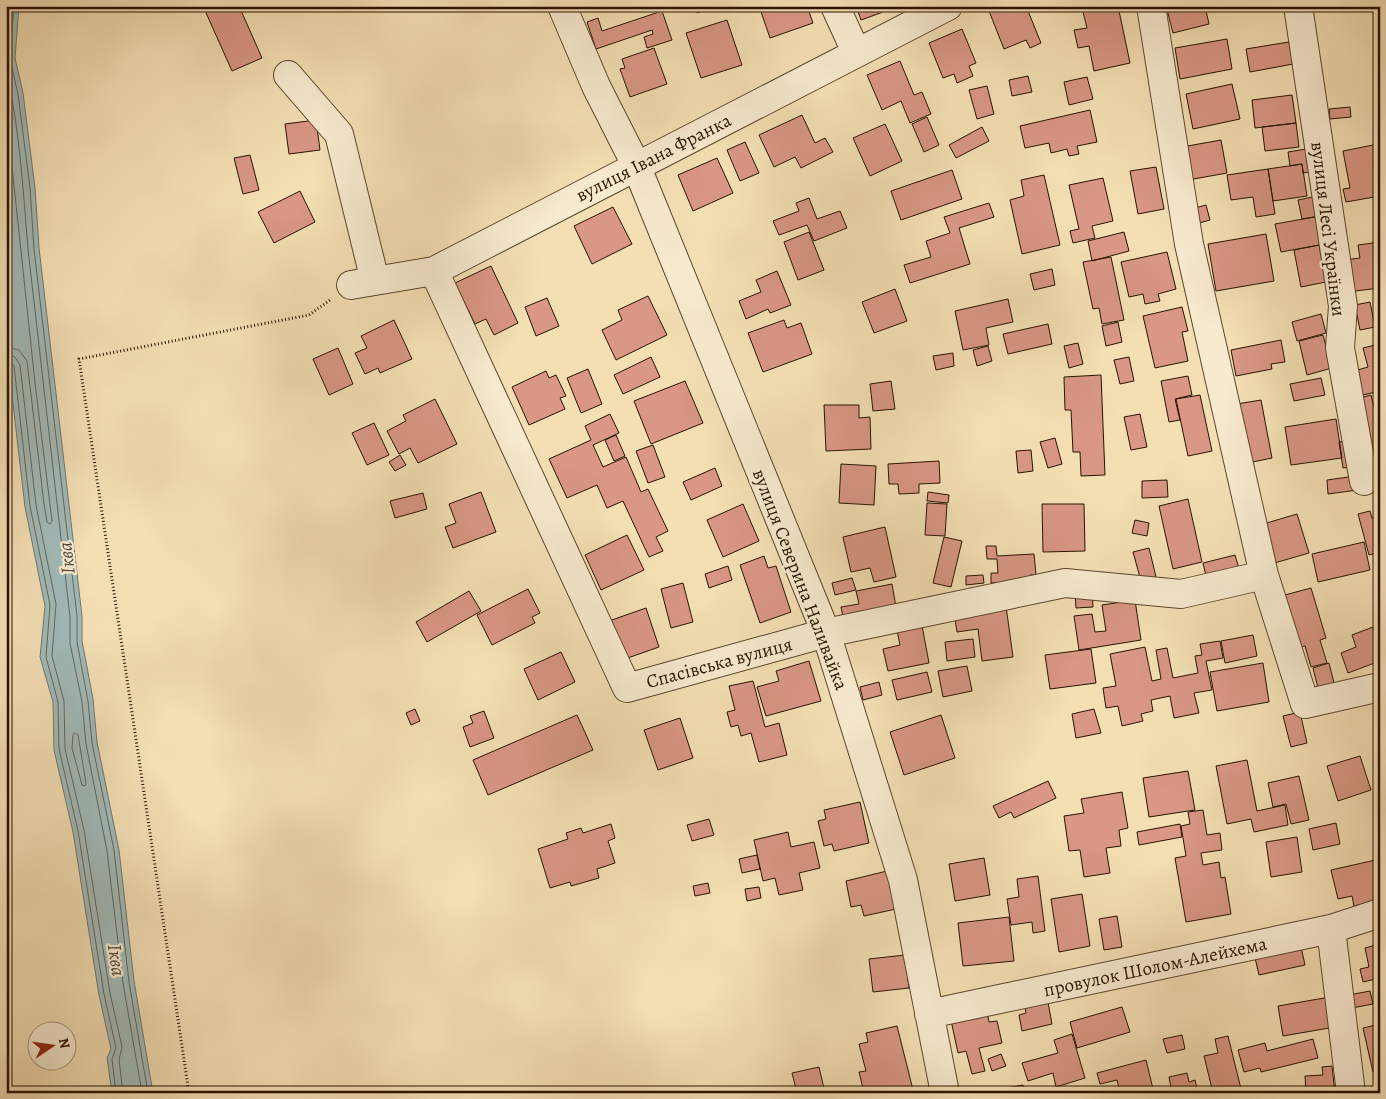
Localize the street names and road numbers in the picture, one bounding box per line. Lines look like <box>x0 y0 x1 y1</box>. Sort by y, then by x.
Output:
street label: вулиця Івана Франка <box>571 107 736 208</box>
street label: вулиця Лесі Українки <box>1304 140 1352 318</box>
street label: вулиця Северина Наливайка <box>746 465 854 694</box>
street label: Спасівська вулиця <box>643 631 795 695</box>
street label: провулок Шолом-Алейхема <box>1041 931 1269 1003</box>

